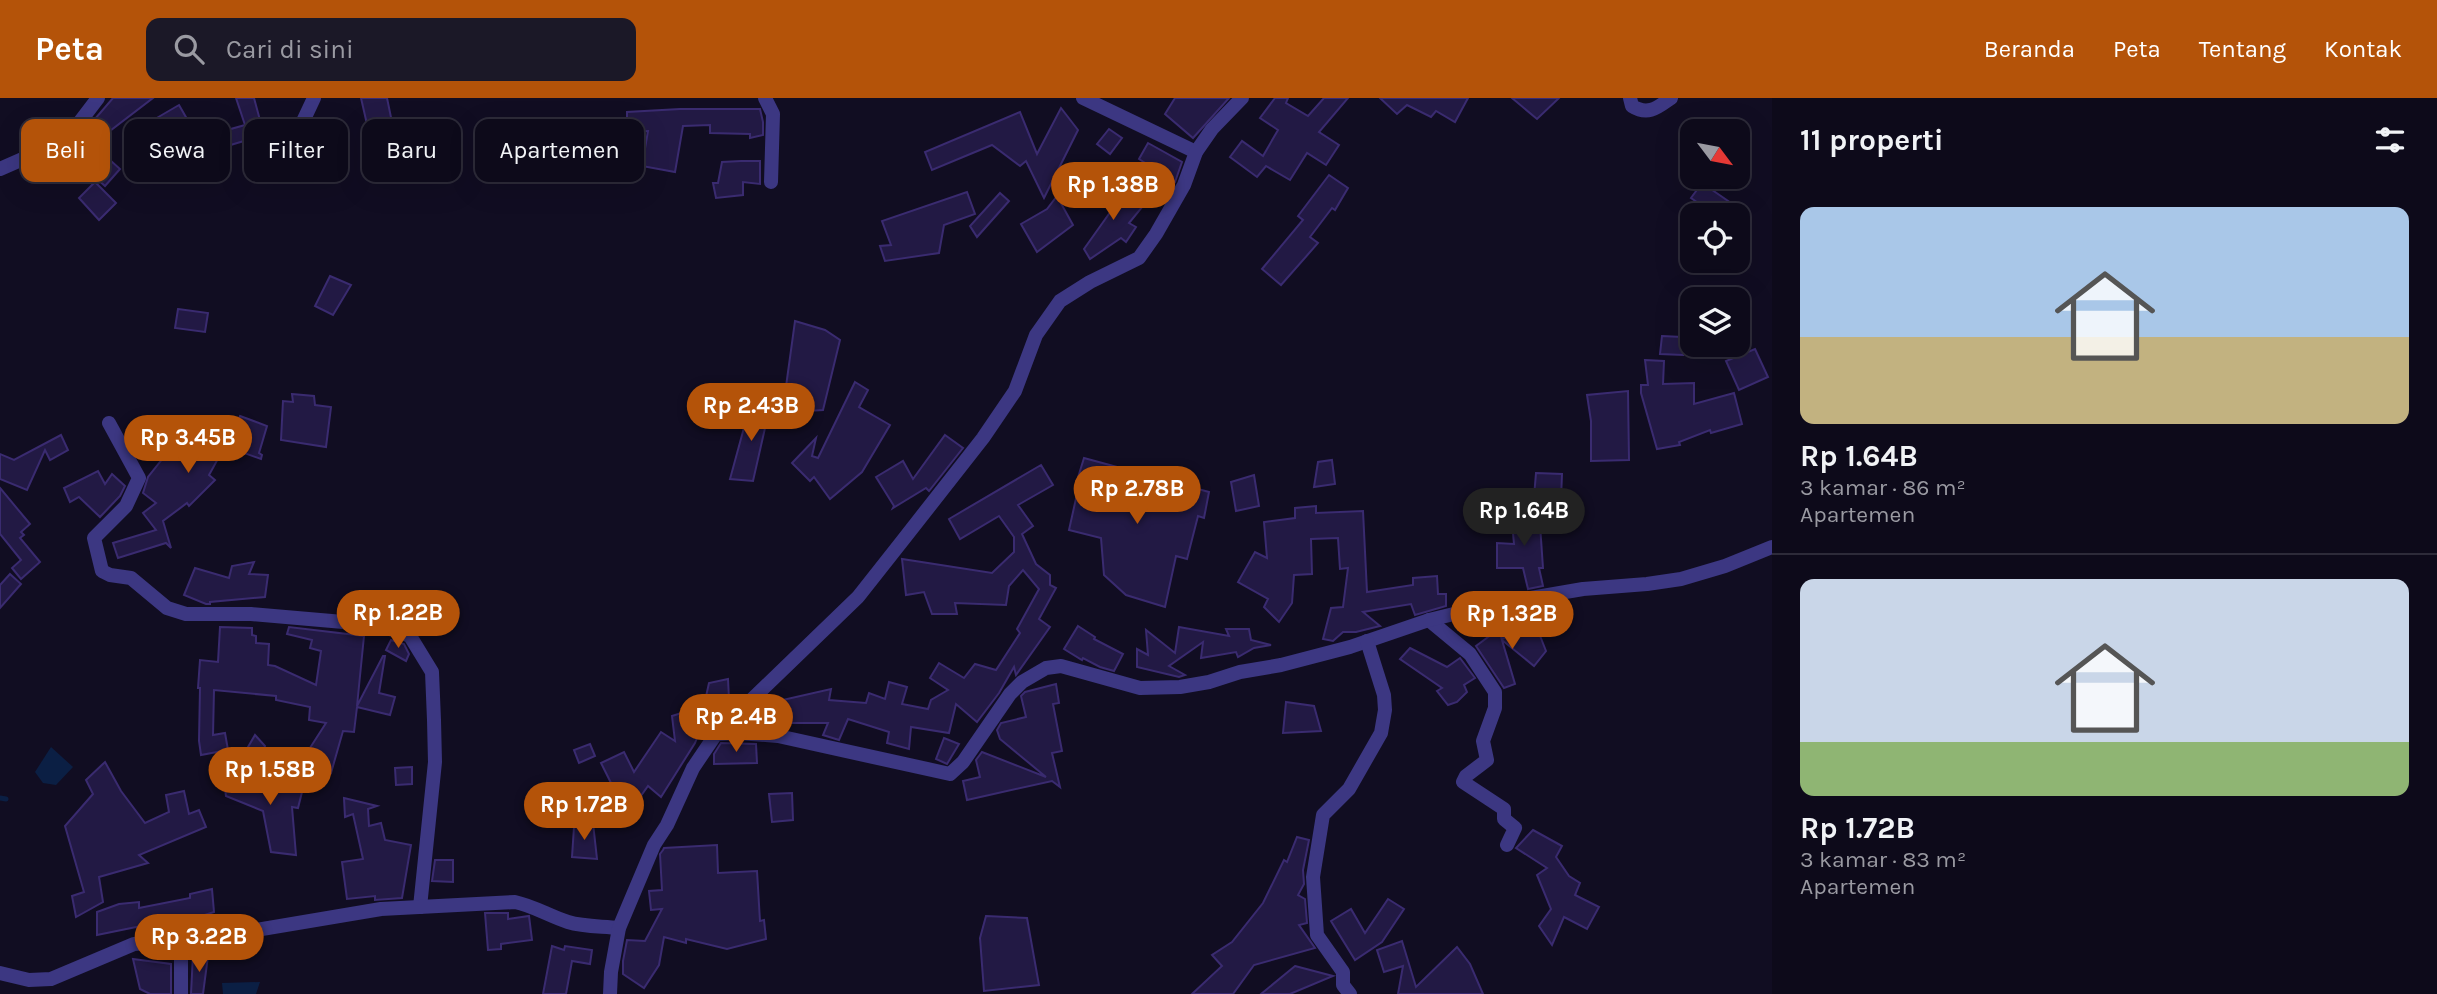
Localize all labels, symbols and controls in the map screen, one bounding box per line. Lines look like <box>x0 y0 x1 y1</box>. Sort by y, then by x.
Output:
search box <box>146 18 636 81</box>
text: Peta <box>35 30 104 68</box>
icon: search <box>170 30 208 68</box>
text: Cari di sini <box>226 34 354 65</box>
text: Beranda <box>1984 35 2075 63</box>
text: Peta <box>2113 35 2161 63</box>
text: Tentang <box>2199 35 2286 63</box>
text: Kontak <box>2324 35 2402 63</box>
chip: Beli <box>21 119 110 182</box>
chip: Sewa <box>124 119 230 182</box>
chip: Filter <box>244 119 348 182</box>
chip: Baru <box>362 119 461 182</box>
chip: Apartemen <box>475 119 644 182</box>
north arrow <box>1680 119 1750 189</box>
map controls <box>1680 119 1750 357</box>
icon: filters <box>2371 121 2409 159</box>
text: 11 properti <box>1800 122 1944 158</box>
pin: Rp 1.38B <box>1041 162 1185 222</box>
text: Rp 1.38B <box>1067 171 1159 198</box>
button: locate <box>1680 203 1750 273</box>
icon: home <box>2042 253 2168 379</box>
button: layers <box>1680 287 1750 357</box>
pin: Rp 2.43B <box>679 384 823 443</box>
text: Rp 2.43B <box>703 392 799 419</box>
pin: Rp 3.45B <box>116 416 260 475</box>
text: Rp 3.45B <box>140 424 236 451</box>
text: Rp 1.64B <box>1800 438 1918 474</box>
pin: Rp 2.78B <box>1065 466 1209 526</box>
text: 3 kamar · 86 m² <box>1800 474 1966 501</box>
text: Rp 2.78B <box>1090 475 1184 502</box>
pin: Rp 1.64B <box>1452 489 1596 548</box>
text: Rp 1.64B <box>1479 497 1569 524</box>
text: Apartemen <box>1800 501 1915 528</box>
pin: Rp 1.22B <box>326 590 470 650</box>
pin: Rp 1.32B <box>1440 592 1584 651</box>
text: Rp 1.22B <box>353 599 443 626</box>
text: Rp 1.32B <box>1467 600 1557 627</box>
icon: home <box>2042 625 2168 751</box>
pin: Rp 2.4B <box>671 694 801 754</box>
text: Rp 2.4B <box>695 703 777 730</box>
pin: Rp 1.58B <box>198 748 342 807</box>
text: Rp 1.58B <box>225 756 315 783</box>
pin: Rp 1.72B <box>512 782 656 842</box>
text: Rp 1.72B <box>540 791 628 818</box>
text: Rp 1.72B <box>1800 810 1915 846</box>
text: 3 kamar · 83 m² <box>1800 846 1966 873</box>
text: Apartemen <box>1800 873 1915 900</box>
pin: Rp 3.22B <box>127 914 271 974</box>
text: Rp 3.22B <box>151 923 247 950</box>

